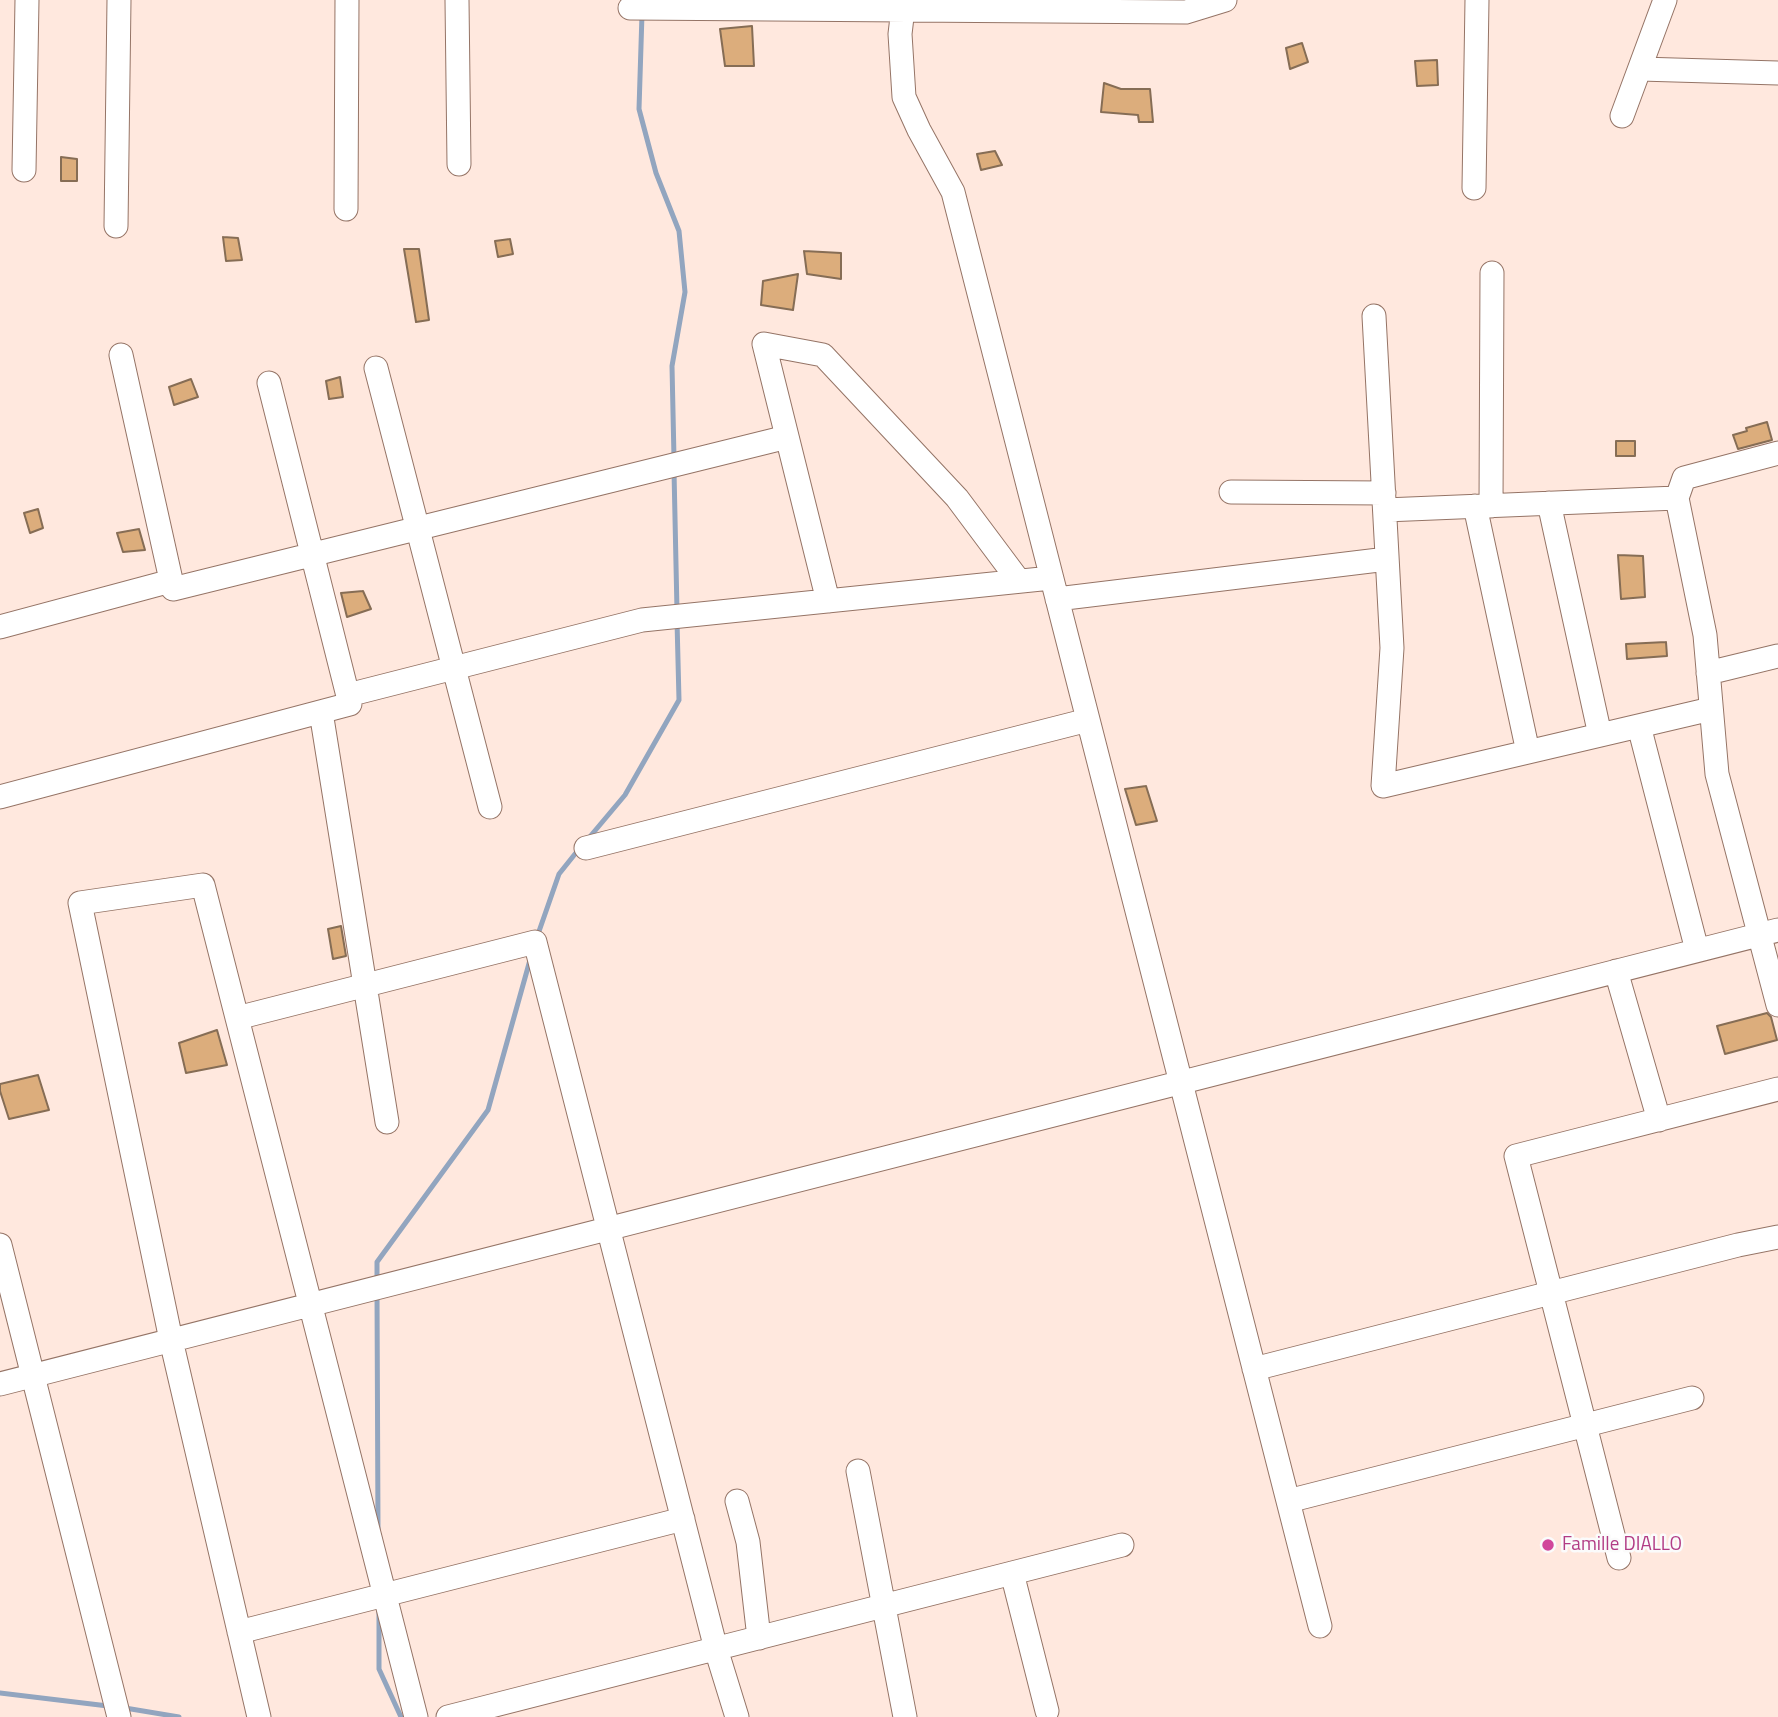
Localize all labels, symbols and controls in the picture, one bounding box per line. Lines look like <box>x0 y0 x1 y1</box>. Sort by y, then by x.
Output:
place label: Famille DIALLO <box>1562 1534 1682 1556</box>
marker: Famille DIALLO <box>1540 1537 1556 1553</box>

